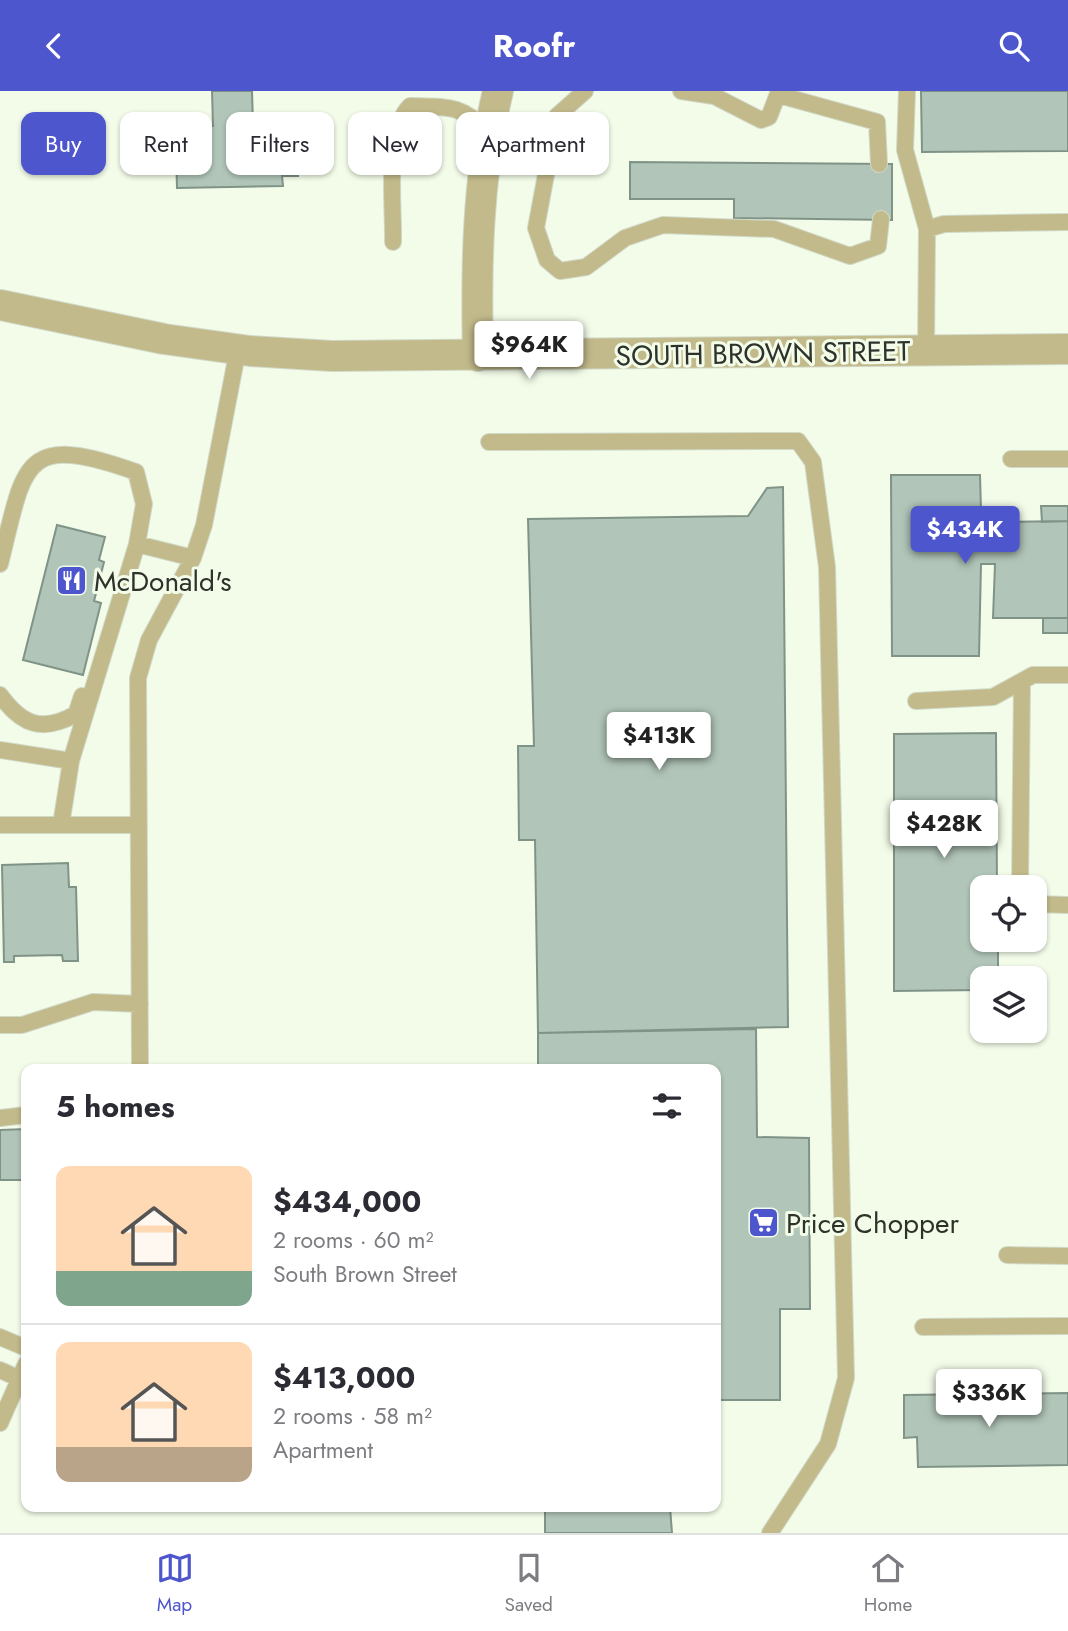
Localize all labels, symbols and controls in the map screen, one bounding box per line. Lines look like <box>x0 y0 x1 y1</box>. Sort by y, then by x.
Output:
text: Roofr <box>493 23 575 69</box>
icon: back <box>35 27 73 65</box>
icon: search <box>995 27 1033 65</box>
chip: Buy <box>21 112 106 175</box>
chip: Rent <box>120 112 212 175</box>
chip: Filters <box>226 112 334 175</box>
chip: New <box>348 112 442 175</box>
chip: Apartment <box>456 112 609 175</box>
pin: $964K <box>480 321 578 381</box>
text: $964K <box>490 327 568 361</box>
street label: SOUTH BROWN STREET <box>615 330 911 377</box>
pin: $434K <box>916 507 1014 566</box>
text: $434K <box>927 512 1003 546</box>
place label: McDonald's <box>94 561 231 602</box>
restaurant icon: McDonald's <box>54 564 88 598</box>
pin: $413K <box>610 713 708 772</box>
text: $413K <box>623 718 695 752</box>
pin: $428K <box>895 801 993 860</box>
text: $428K <box>906 806 982 840</box>
map controls <box>970 875 1047 1043</box>
button: locate <box>970 875 1047 952</box>
button: layers <box>970 966 1047 1043</box>
text: 5 homes <box>56 1085 175 1128</box>
icon: filters <box>648 1087 686 1125</box>
text: $434,000 <box>273 1180 421 1223</box>
icon: home <box>112 1194 196 1278</box>
place label: Price Chopper <box>786 1203 959 1244</box>
supermarket icon: Price Chopper <box>746 1206 780 1240</box>
text: 2 rooms · 60 m² <box>273 1223 433 1257</box>
text: South Brown Street <box>273 1257 457 1291</box>
text: $413,000 <box>273 1356 415 1399</box>
pin: $336K <box>940 1369 1038 1429</box>
icon: home <box>112 1370 196 1454</box>
text: $336K <box>952 1375 1026 1409</box>
text: 2 rooms · 58 m² <box>273 1399 432 1433</box>
text: Apartment <box>273 1433 373 1467</box>
tab: Map <box>156 1549 194 1618</box>
tab: Saved <box>505 1549 553 1618</box>
tab: Home <box>864 1549 912 1618</box>

